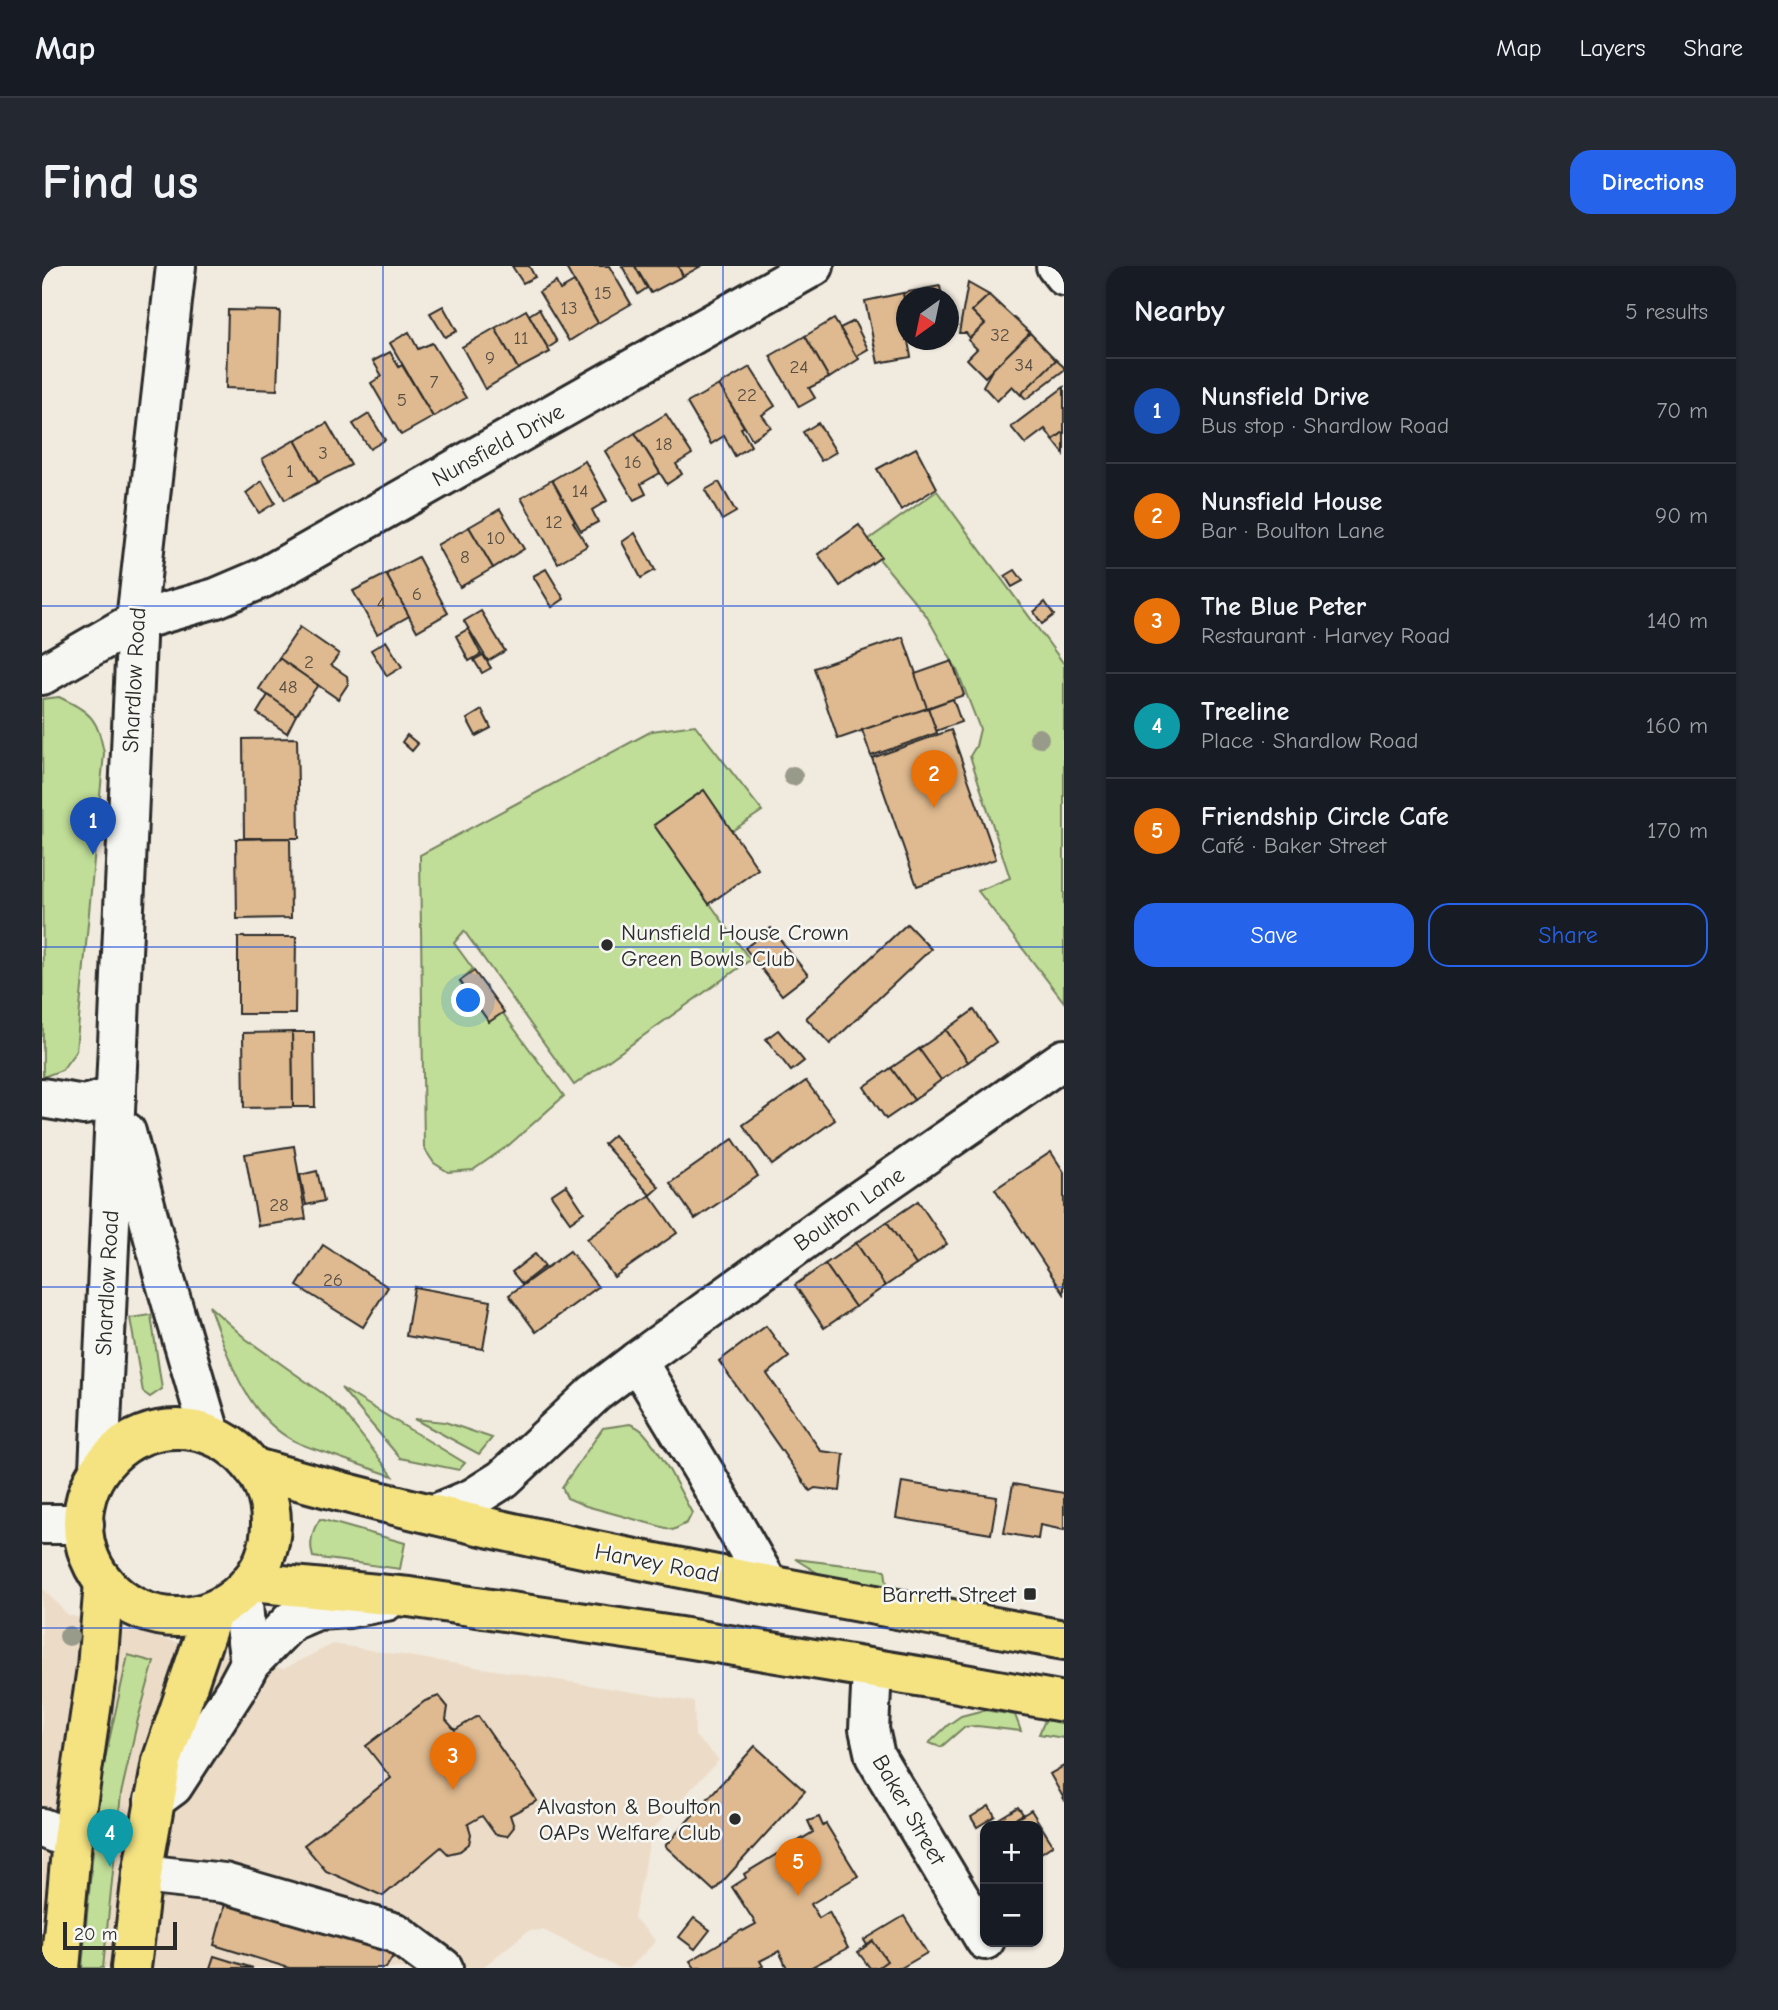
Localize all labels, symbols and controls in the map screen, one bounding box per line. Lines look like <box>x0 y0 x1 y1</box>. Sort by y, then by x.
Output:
text: Map <box>35 29 96 67</box>
text: Map <box>1496 34 1542 62</box>
text: Layers <box>1580 34 1645 62</box>
text: Share <box>1683 34 1743 62</box>
button: Directions <box>1570 150 1736 214</box>
text: Find us <box>42 154 198 210</box>
house number: 15 <box>594 282 612 304</box>
north arrow <box>896 287 959 350</box>
text: Nearby <box>1134 294 1225 329</box>
house number: 13 <box>560 297 578 319</box>
text: 5 results <box>1625 298 1708 325</box>
house number: 32 <box>990 324 1010 346</box>
house number: 11 <box>513 327 529 349</box>
house number: 9 <box>485 347 495 369</box>
house number: 34 <box>1015 354 1033 376</box>
house number: 24 <box>789 356 809 378</box>
house number: 7 <box>430 371 439 393</box>
text: Nunsfield Drive <box>1201 382 1369 412</box>
house number: 22 <box>737 384 757 406</box>
house number: 5 <box>397 389 407 411</box>
text: 1 <box>1152 397 1162 424</box>
text: 70 m <box>1656 397 1708 424</box>
street label: Nunsfield Drive <box>427 398 569 492</box>
text: Bus stop · Shardlow Road <box>1201 412 1449 439</box>
house number: 18 <box>655 433 673 455</box>
house number: 3 <box>318 442 328 464</box>
house number: 16 <box>624 451 642 473</box>
house number: 1 <box>286 460 294 482</box>
house number: 14 <box>572 480 588 502</box>
text: Nunsfield House <box>1201 487 1382 517</box>
text: 2 <box>1151 502 1163 529</box>
text: 90 m <box>1655 502 1708 529</box>
house number: 12 <box>545 511 563 533</box>
text: Bar · Boulton Lane <box>1201 517 1385 544</box>
house number: 10 <box>486 527 506 549</box>
house number: 8 <box>460 546 470 568</box>
house number: 6 <box>412 583 422 605</box>
house number: 4 <box>376 592 386 614</box>
text: The Blue Peter <box>1201 592 1366 622</box>
street label: Shardlow Road <box>117 607 151 753</box>
text: 3 <box>1151 607 1163 634</box>
text: 140 m <box>1647 607 1708 634</box>
text: Restaurant · Harvey Road <box>1201 622 1450 649</box>
house number: 2 <box>304 651 314 673</box>
house number: 48 <box>279 676 297 698</box>
text: Treeline <box>1201 697 1289 727</box>
text: 4 <box>1152 712 1162 739</box>
text: 160 m <box>1646 712 1708 739</box>
text: Place · Shardlow Road <box>1201 727 1418 754</box>
pin: 2 <box>911 750 957 808</box>
pin: 1 <box>70 797 116 855</box>
text: Friendship Circle Cafe <box>1201 802 1449 832</box>
text: 5 <box>1151 817 1163 844</box>
text: 170 m <box>1647 817 1708 844</box>
text: Café · Baker Street <box>1201 832 1386 859</box>
button: Save <box>1134 903 1414 967</box>
button: Share <box>1428 903 1708 967</box>
place label: Nunsfield House Crown Green Bowls Club <box>621 919 849 972</box>
marker: Nunsfield House Crown Green Bowls Club <box>599 937 615 953</box>
your location <box>451 983 485 1017</box>
street label: Boulton Lane <box>788 1161 910 1257</box>
house number: 28 <box>269 1194 289 1216</box>
street label: Shardlow Road <box>90 1210 124 1356</box>
house number: 26 <box>323 1269 343 1291</box>
street label: Harvey Road <box>593 1538 721 1588</box>
place label: Barrett Street <box>882 1581 1017 1608</box>
marker: Barrett Street <box>1022 1586 1038 1602</box>
pin: 3 <box>430 1732 476 1790</box>
street label: Baker Street <box>867 1750 952 1871</box>
place label: Alvaston & Boulton OAPs Welfare Club <box>537 1793 721 1846</box>
pin: 4 <box>87 1809 133 1867</box>
marker: Alvaston & Boulton OAPs Welfare Club <box>727 1811 743 1827</box>
map controls <box>980 1821 1043 1947</box>
button: + <box>980 1821 1043 1884</box>
pin: 5 <box>775 1838 821 1896</box>
button: − <box>980 1884 1043 1947</box>
scale bar <box>63 1919 177 1951</box>
text: 20 m <box>74 1923 118 1945</box>

